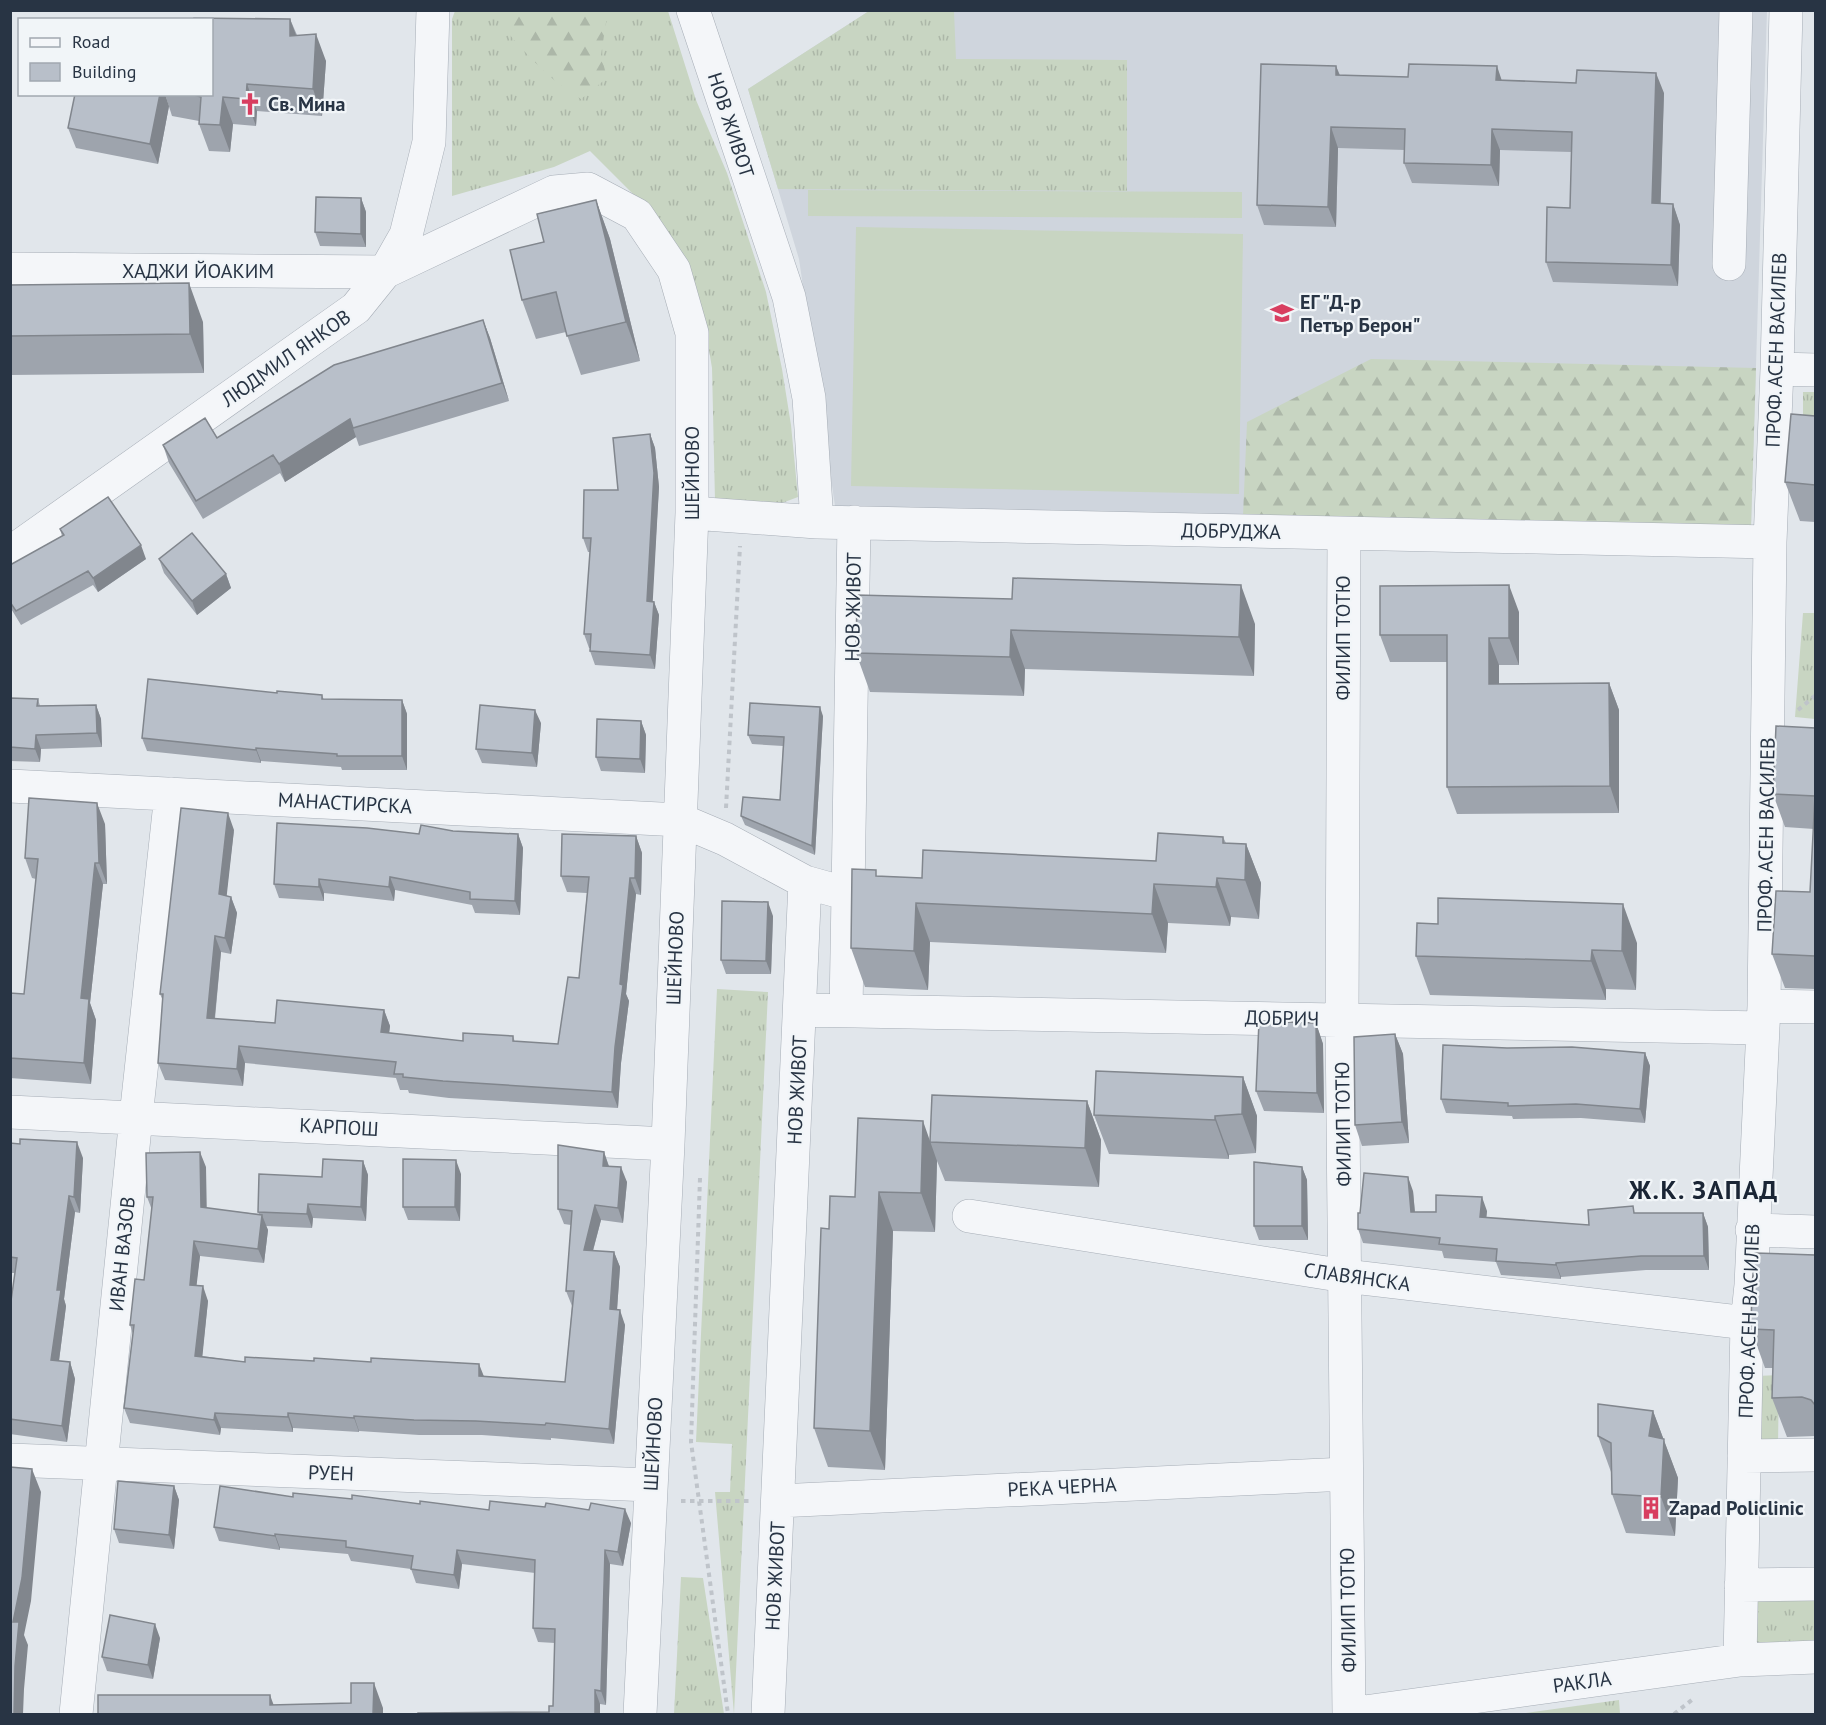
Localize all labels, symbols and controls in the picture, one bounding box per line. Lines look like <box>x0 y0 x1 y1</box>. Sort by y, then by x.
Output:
legend <box>18 18 213 96</box>
text: Road <box>72 30 110 53</box>
text: Building <box>72 60 136 83</box>
street label: НОВ ЖИВОТ <box>702 69 760 181</box>
church icon: Св. Мина <box>237 91 263 117</box>
place label: Св. Мина <box>268 91 346 117</box>
street label: ПРОФ. АСЕН ВАСИЛЕВ <box>1760 252 1792 448</box>
street label: ХАДЖИ ЙОАКИМ <box>122 258 274 284</box>
place label: ЕГ "Д-р Петър Берон" <box>1300 289 1420 338</box>
school or university icon: ЕГ "Д-р Петър Берон" <box>1269 300 1295 326</box>
street label: ЛЮДМИЛ ЯНКОВ <box>215 304 356 413</box>
street label: ШЕЙНОВО <box>679 426 705 520</box>
street label: ДОБРУДЖА <box>1181 517 1281 545</box>
street label: НОВ ЖИВОТ <box>839 552 867 662</box>
street label: ФИЛИП ТОТЮ <box>1330 575 1356 701</box>
street label: ПРОФ. АСЕН ВАСИЛЕВ <box>1751 737 1781 933</box>
street label: МАНАСТИРСКА <box>277 787 413 820</box>
street label: ШЕЙНОВО <box>660 910 690 1006</box>
street label: ДОБРИЧ <box>1245 1004 1319 1032</box>
street label: НОВ ЖИВОТ <box>781 1035 813 1145</box>
street label: ФИЛИП ТОТЮ <box>1329 1061 1357 1187</box>
street label: КАРПОШ <box>299 1112 379 1142</box>
district label: Ж.К. ЗАПАД <box>1628 1173 1779 1206</box>
street label: ИВАН ВАЗОВ <box>103 1195 141 1313</box>
street label: ПРОФ. АСЕН ВАСИЛЕВ <box>1733 1223 1765 1419</box>
street label: СЛАВЯНСКА <box>1302 1257 1412 1297</box>
street label: ШЕЙНОВО <box>638 1396 668 1492</box>
street label: РУЕН <box>308 1459 354 1487</box>
street label: РЕКА ЧЕРНА <box>1007 1471 1118 1503</box>
building icon: Zapad Policlinic <box>1638 1495 1664 1521</box>
place label: Zapad Policlinic <box>1669 1495 1804 1521</box>
street label: НОВ ЖИВОТ <box>759 1521 791 1631</box>
street label: ФИЛИП ТОТЮ <box>1334 1547 1362 1673</box>
street label: РАКЛА <box>1551 1665 1613 1699</box>

